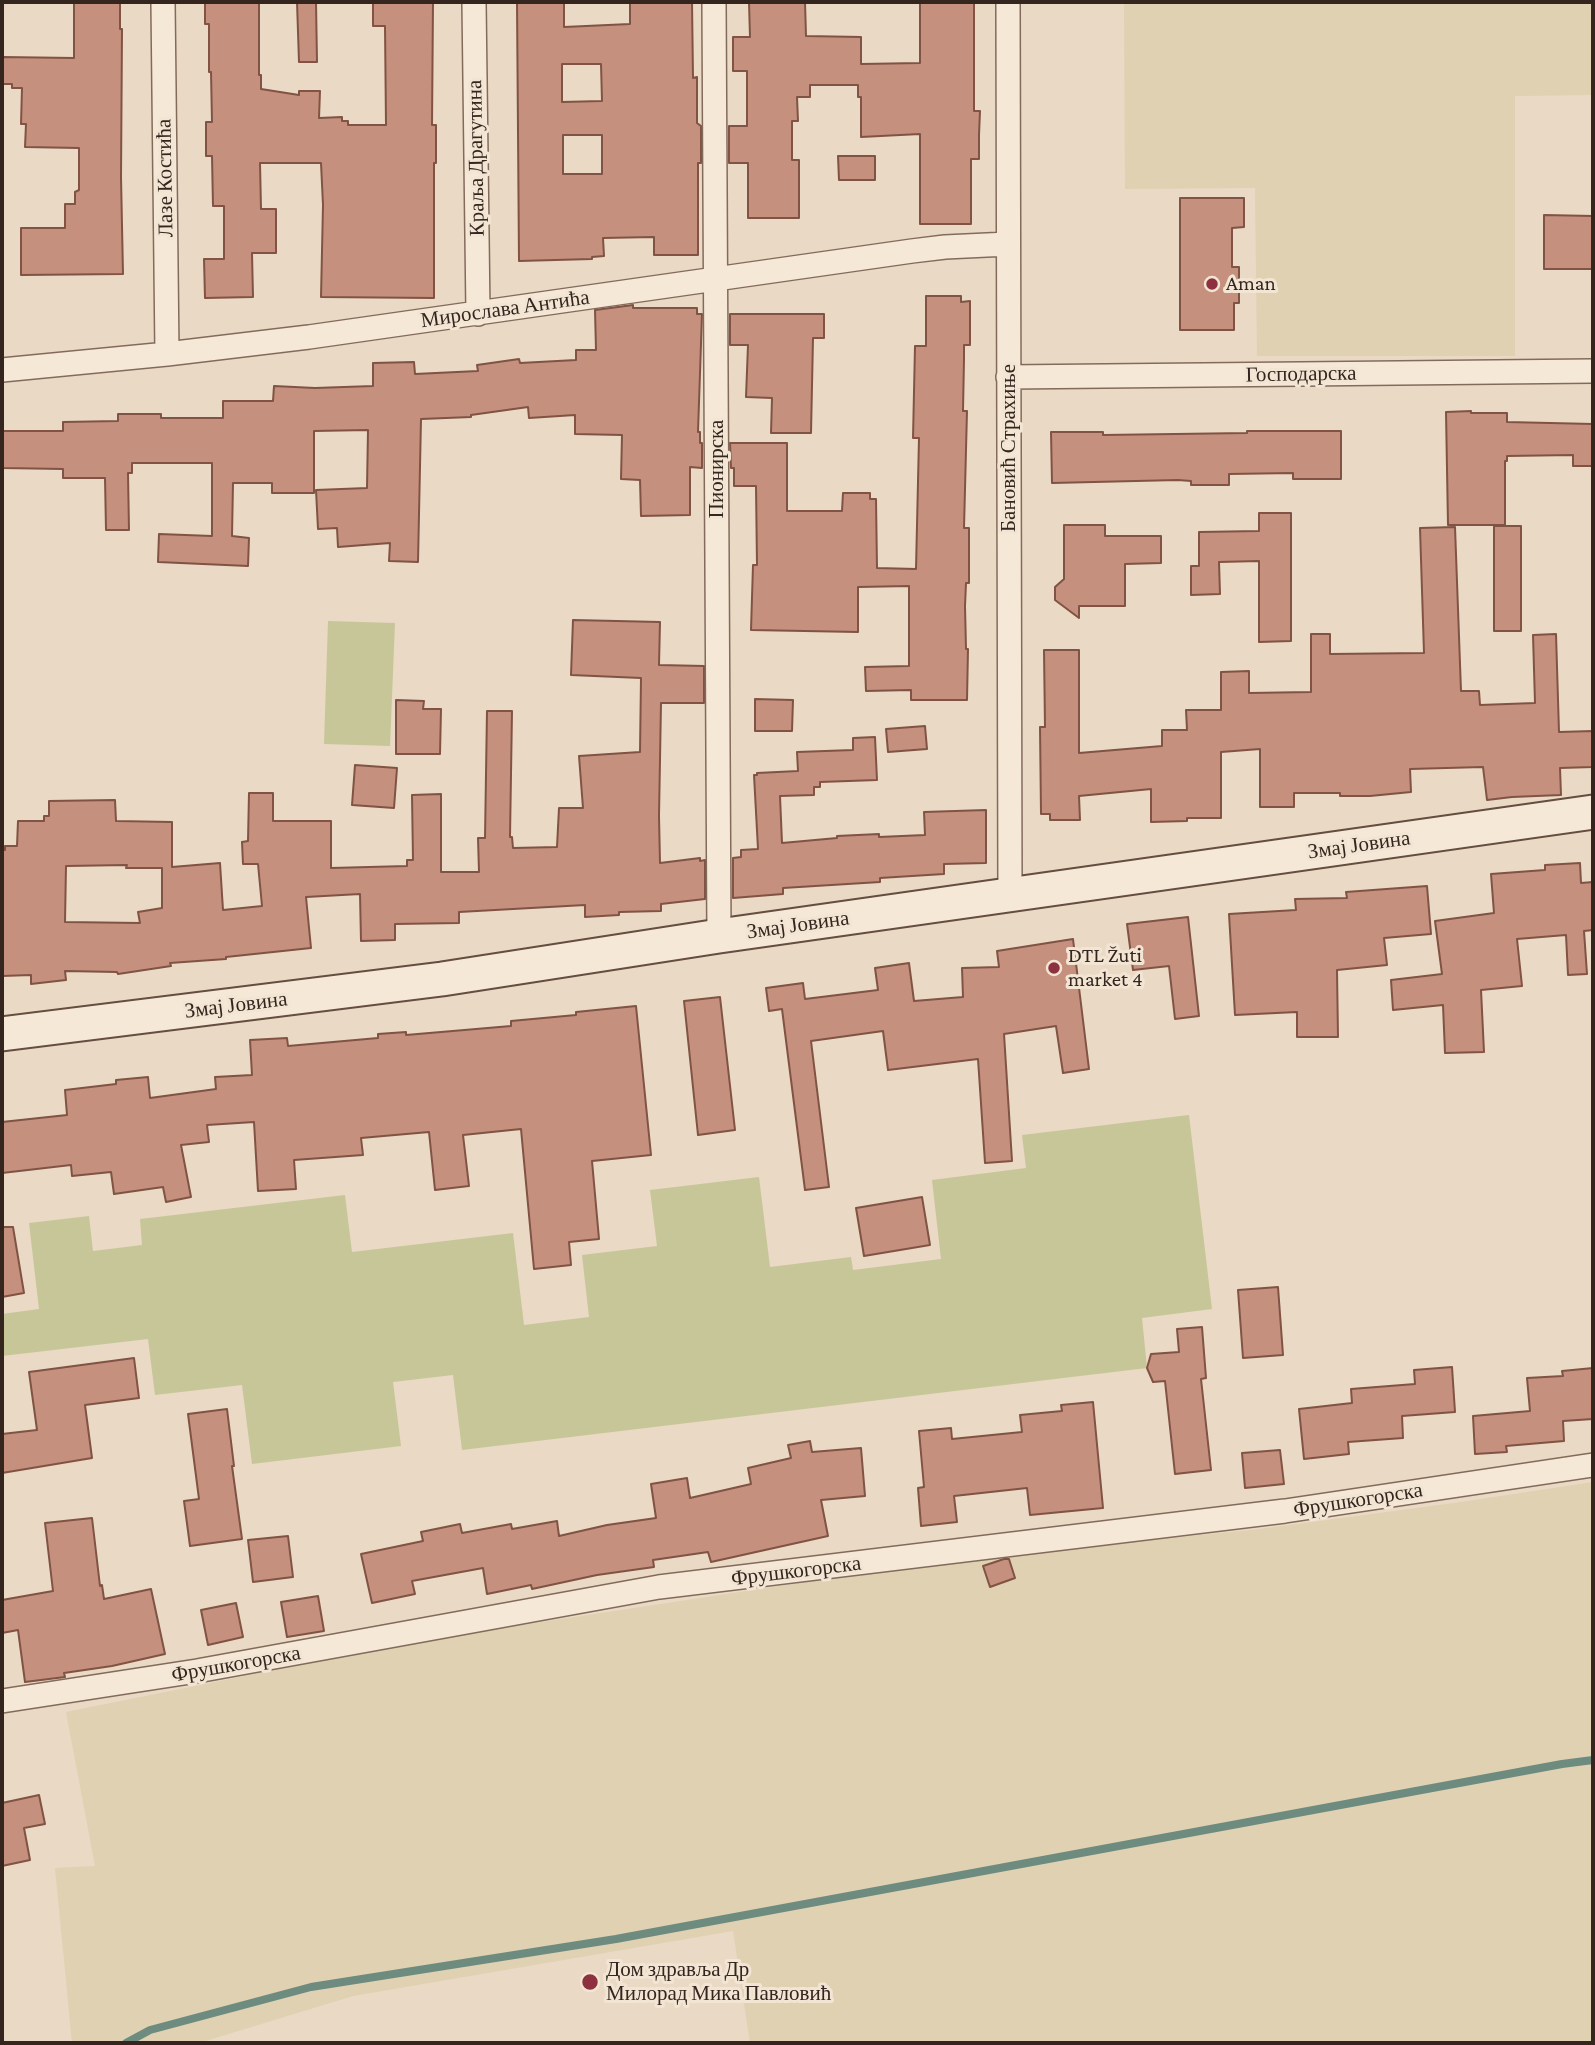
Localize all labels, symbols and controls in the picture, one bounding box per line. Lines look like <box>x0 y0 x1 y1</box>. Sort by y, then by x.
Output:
street label: Краља Драгутина <box>462 79 490 237</box>
street label: Лазе Костића <box>151 118 179 238</box>
place label: Aman <box>1226 271 1276 297</box>
marker: Aman <box>1204 276 1220 292</box>
street label: Мирослава Антића <box>419 285 591 333</box>
street label: Господарска <box>1245 360 1357 388</box>
street label: Бановић Страхиње <box>996 364 1022 532</box>
street label: Пионирска <box>704 420 730 518</box>
street label: Змај Јовина <box>1306 825 1412 865</box>
street label: Змај Јовина <box>745 905 851 945</box>
place label: DTL Žuti market 4 <box>1068 943 1143 993</box>
marker: DTL Žuti market 4 <box>1046 960 1062 976</box>
street label: Змај Јовина <box>183 986 289 1024</box>
street label: Фрушкогорска <box>1291 1477 1425 1523</box>
street label: Фрушкогорска <box>730 1551 862 1591</box>
street label: Фрушкогорска <box>169 1640 303 1688</box>
place label: Дом здравља Др Милорад Мика Павловић <box>606 1957 831 2007</box>
marker: Дом здравља Др Милорад Мика Павловић <box>580 1972 600 1992</box>

